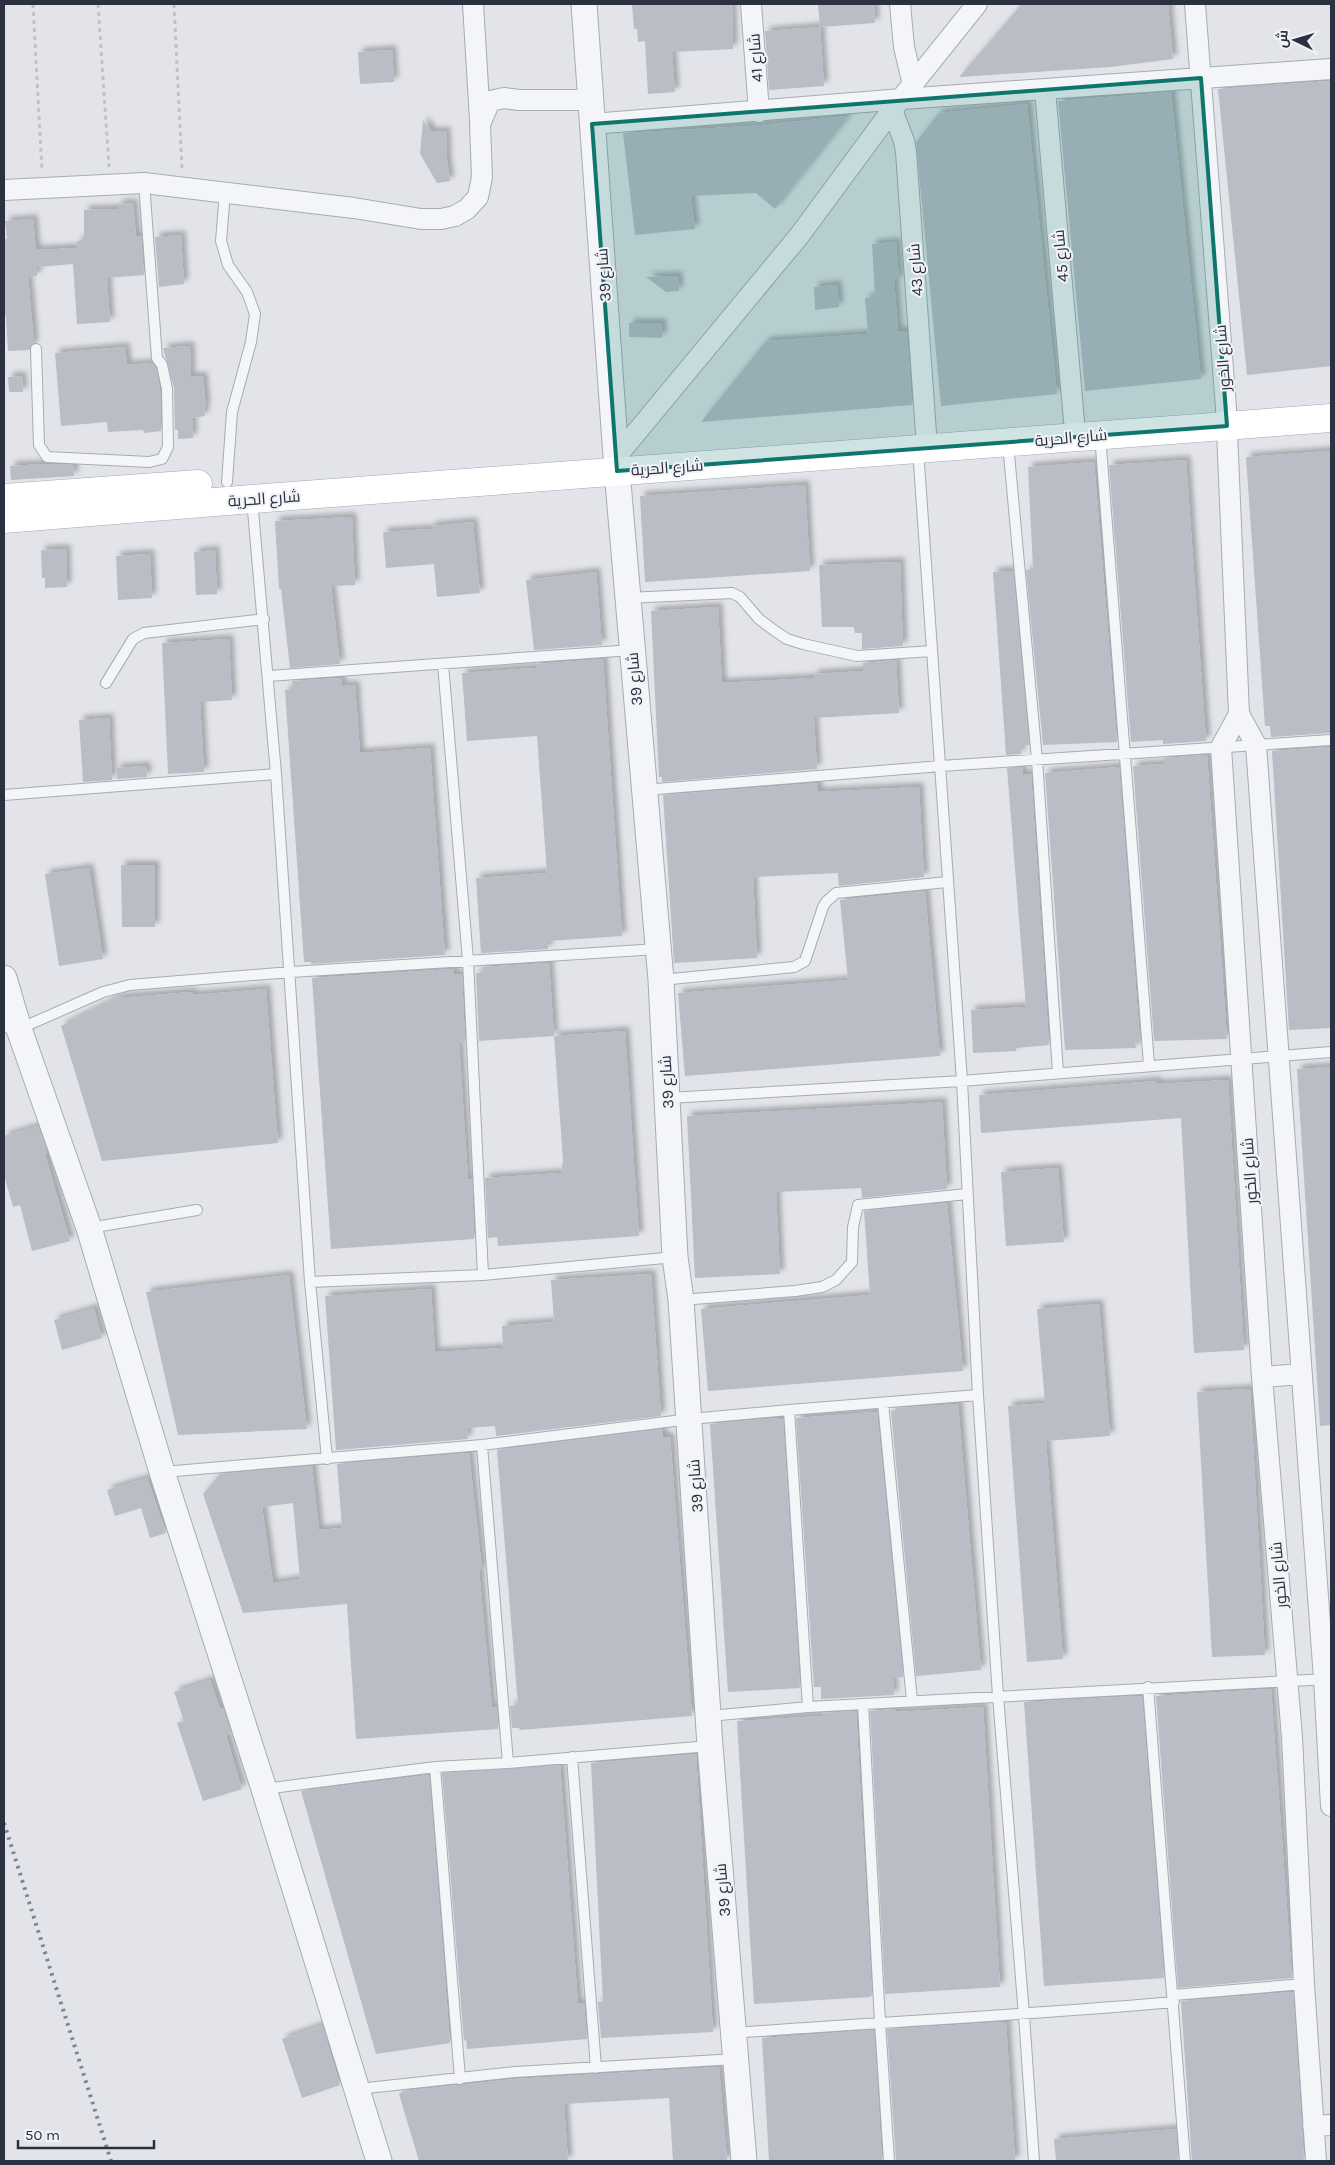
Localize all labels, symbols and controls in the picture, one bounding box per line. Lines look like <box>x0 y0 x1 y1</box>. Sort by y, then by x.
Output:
north arrow <box>1270 15 1320 65</box>
text: ش <box>1273 29 1292 49</box>
street label: شارع 41 <box>744 33 769 83</box>
street label: شارع 45 <box>1049 229 1074 283</box>
street label: شارع 43 <box>904 243 929 297</box>
street label: شارع 39 <box>592 247 617 302</box>
street label: شارع الخور <box>1211 324 1236 393</box>
street label: شارع الحرية <box>1034 425 1108 452</box>
street label: شارع الحرية <box>630 455 704 482</box>
street label: شارع الحرية <box>227 486 301 513</box>
street label: شارع 39 <box>623 651 648 706</box>
street label: شارع 39 <box>656 1055 679 1109</box>
street label: شارع الخور <box>1238 1137 1263 1206</box>
street label: شارع 39 <box>684 1458 709 1513</box>
street label: شارع الخور <box>1266 1541 1293 1610</box>
street label: شارع 39 <box>711 1862 736 1917</box>
scale bar <box>18 2118 154 2150</box>
text: 50 m <box>25 2126 60 2144</box>

